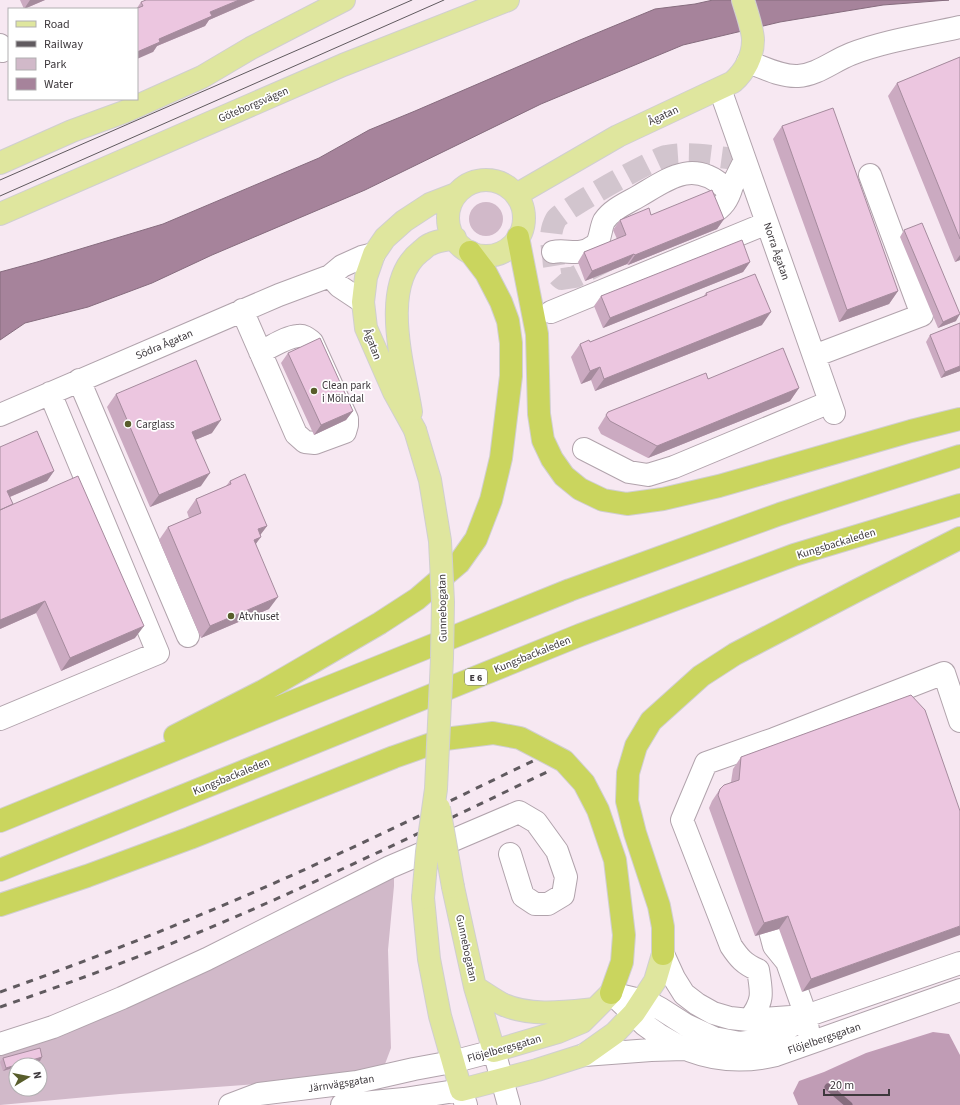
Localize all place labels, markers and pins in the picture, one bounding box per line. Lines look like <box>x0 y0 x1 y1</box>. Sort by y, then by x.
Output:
place label: Clean park i Mölndal <box>322 378 371 406</box>
marker: Clean park i Mölndal <box>309 386 319 396</box>
place label: Carglass <box>136 417 175 432</box>
marker: Carglass <box>123 419 133 429</box>
place label: Atvhuset <box>239 609 280 624</box>
marker: Atvhuset <box>226 611 236 621</box>

